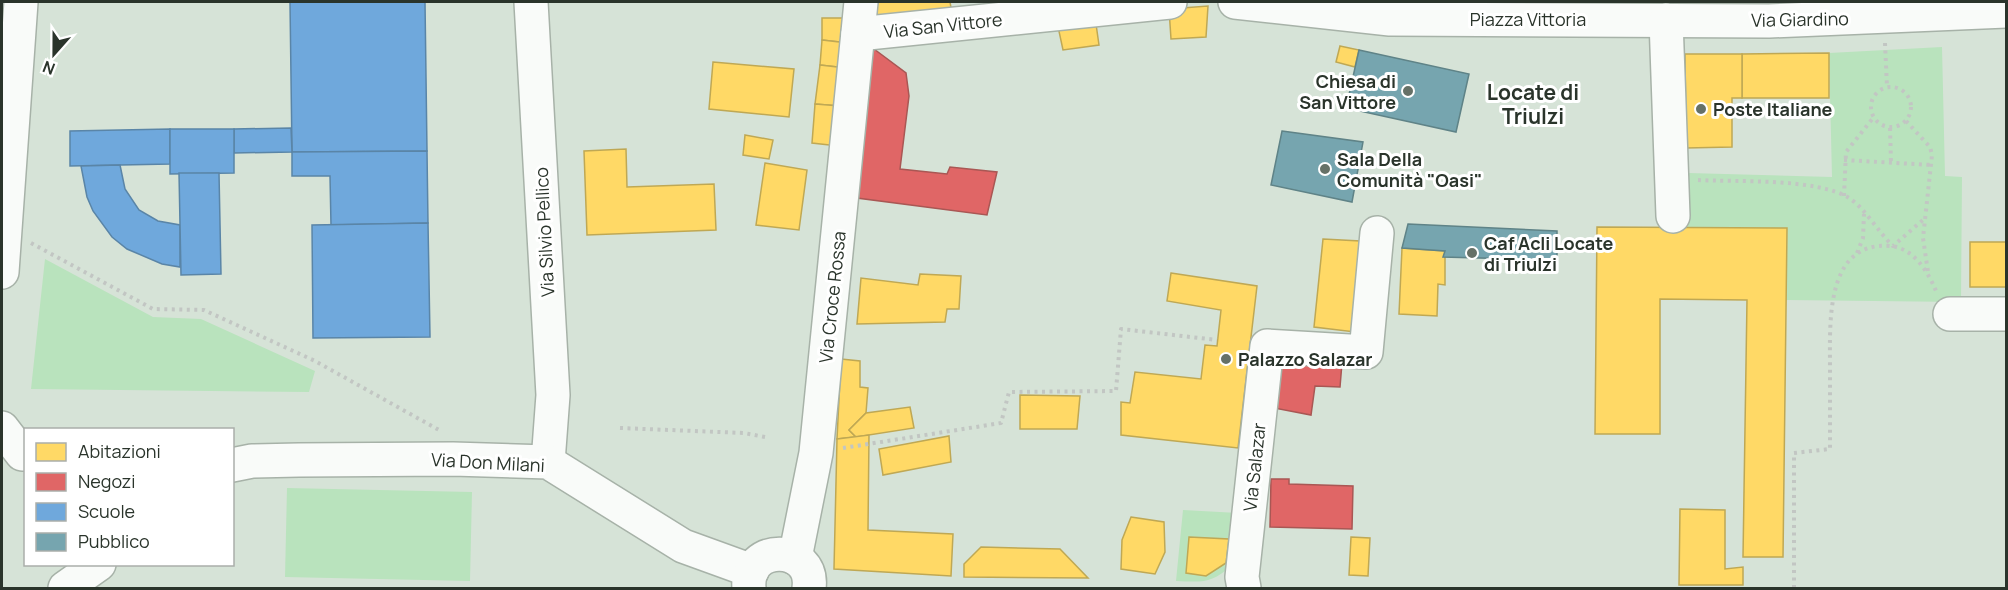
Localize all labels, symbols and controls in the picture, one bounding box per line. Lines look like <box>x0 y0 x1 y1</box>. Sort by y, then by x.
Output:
street label: Via Giardino <box>1751 6 1849 32</box>
street label: Via San Vittore <box>882 7 1004 43</box>
street label: Piazza Vittoria <box>1470 7 1586 31</box>
north arrow <box>24 24 84 84</box>
text: N <box>39 56 58 80</box>
place label: Chiesa di San Vittore <box>1299 69 1396 114</box>
district label: Locate di Triulzi <box>1487 78 1579 130</box>
marker: Chiesa di San Vittore <box>1401 84 1415 98</box>
place label: Poste Italiane <box>1713 97 1833 121</box>
marker: Poste Italiane <box>1694 102 1708 116</box>
place label: Sala Della Comunità "Oasi" <box>1337 147 1482 192</box>
marker: Sala Della Comunità "Oasi" <box>1318 162 1332 176</box>
street label: Via Silvio Pellico <box>529 167 559 297</box>
street label: Via Croce Rossa <box>813 230 851 364</box>
place label: Caf Acli Locate di Triulzi <box>1484 231 1614 276</box>
marker: Caf Acli Locate di Triulzi <box>1465 246 1479 260</box>
place label: Palazzo Salazar <box>1238 347 1372 371</box>
marker: Palazzo Salazar <box>1219 352 1233 366</box>
street label: Via Salazar <box>1237 421 1271 513</box>
legend <box>24 428 234 566</box>
text: Abitazioni <box>78 439 161 463</box>
street label: Via Don Milani <box>431 447 545 477</box>
text: Negozi <box>78 469 136 493</box>
text: Scuole <box>78 499 135 523</box>
text: Pubblico <box>78 529 150 553</box>

